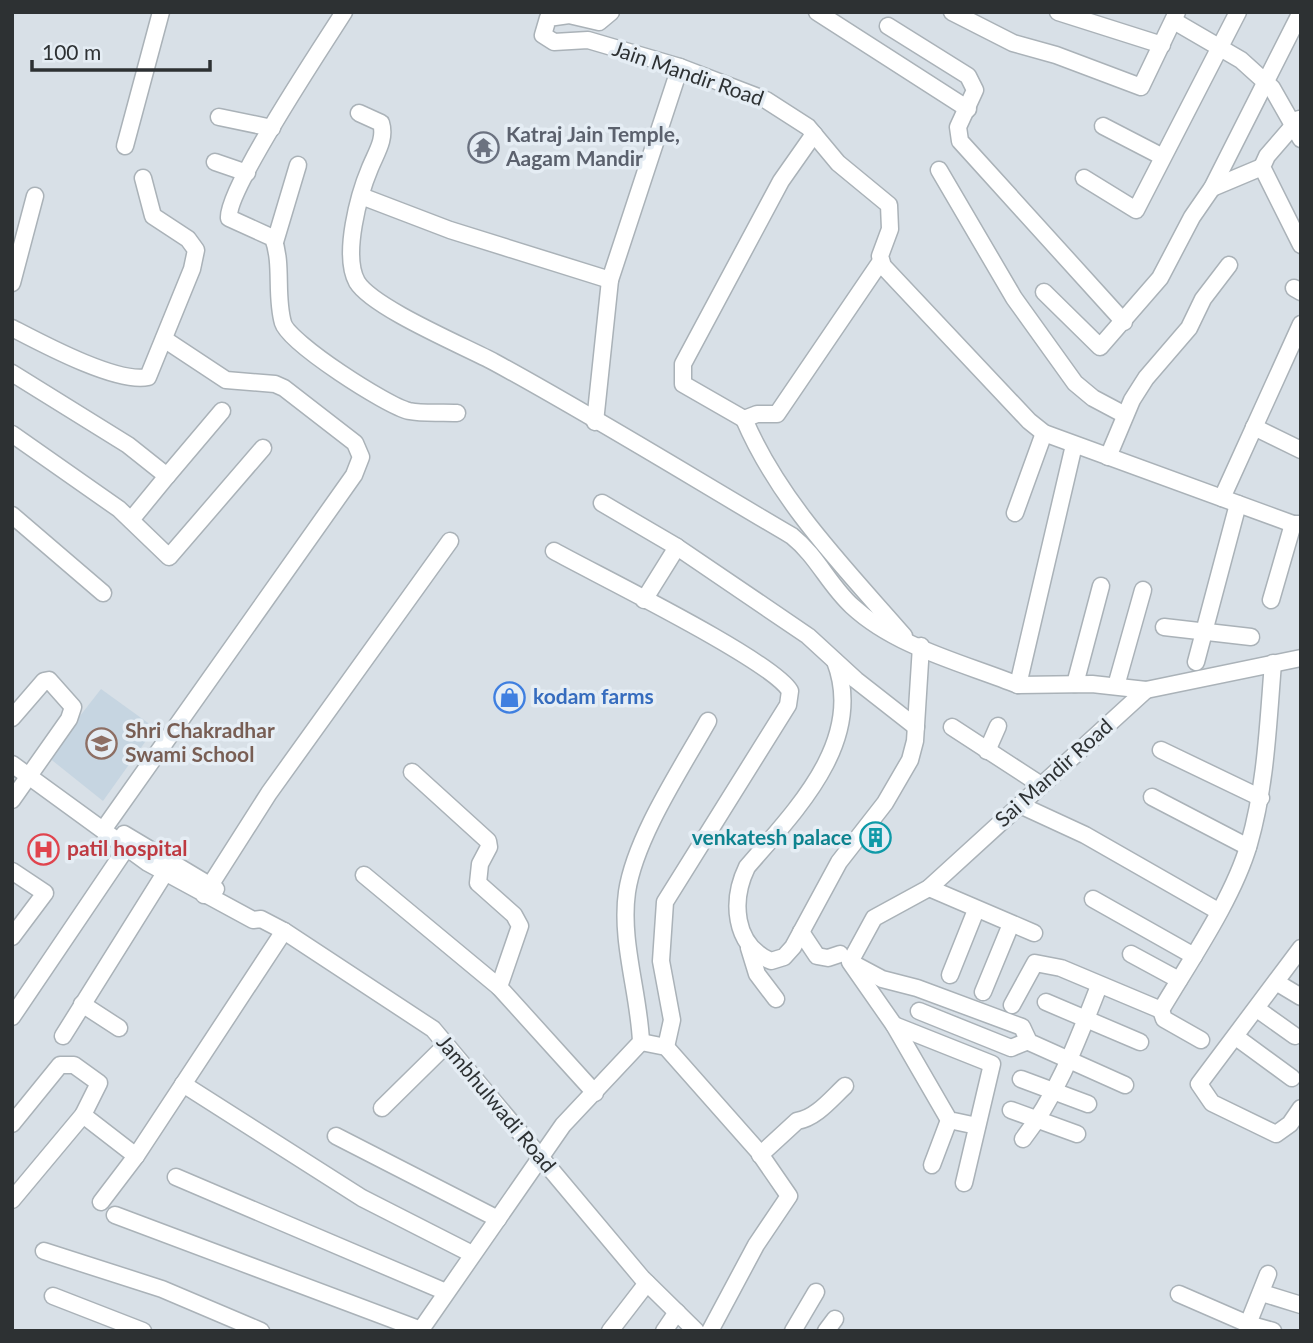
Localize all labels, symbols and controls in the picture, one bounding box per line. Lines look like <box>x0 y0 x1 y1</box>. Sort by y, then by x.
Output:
scale bar <box>32 28 210 72</box>
street label: Jain Mandir Road <box>610 35 767 110</box>
text: 100 m <box>42 39 101 64</box>
place label: Katraj Jain Temple, Aagam Mandir <box>505 121 680 170</box>
temple icon: Katraj Jain Temple, Aagam Mandir <box>466 130 500 164</box>
shop icon: kodam farms <box>493 680 527 714</box>
place label: kodam farms <box>533 683 654 708</box>
street label: Sai Mandir Road <box>989 713 1117 831</box>
place label: Shri Chakradhar Swami School <box>125 717 275 766</box>
school or university icon: Shri Chakradhar Swami School <box>85 726 119 760</box>
building icon: venkatesh palace <box>858 821 892 855</box>
place label: venkatesh palace <box>692 824 852 849</box>
hospital icon: patil hospital <box>27 832 61 866</box>
place label: patil hospital <box>67 835 187 860</box>
street label: Jambhulwadi Road <box>432 1029 562 1177</box>

